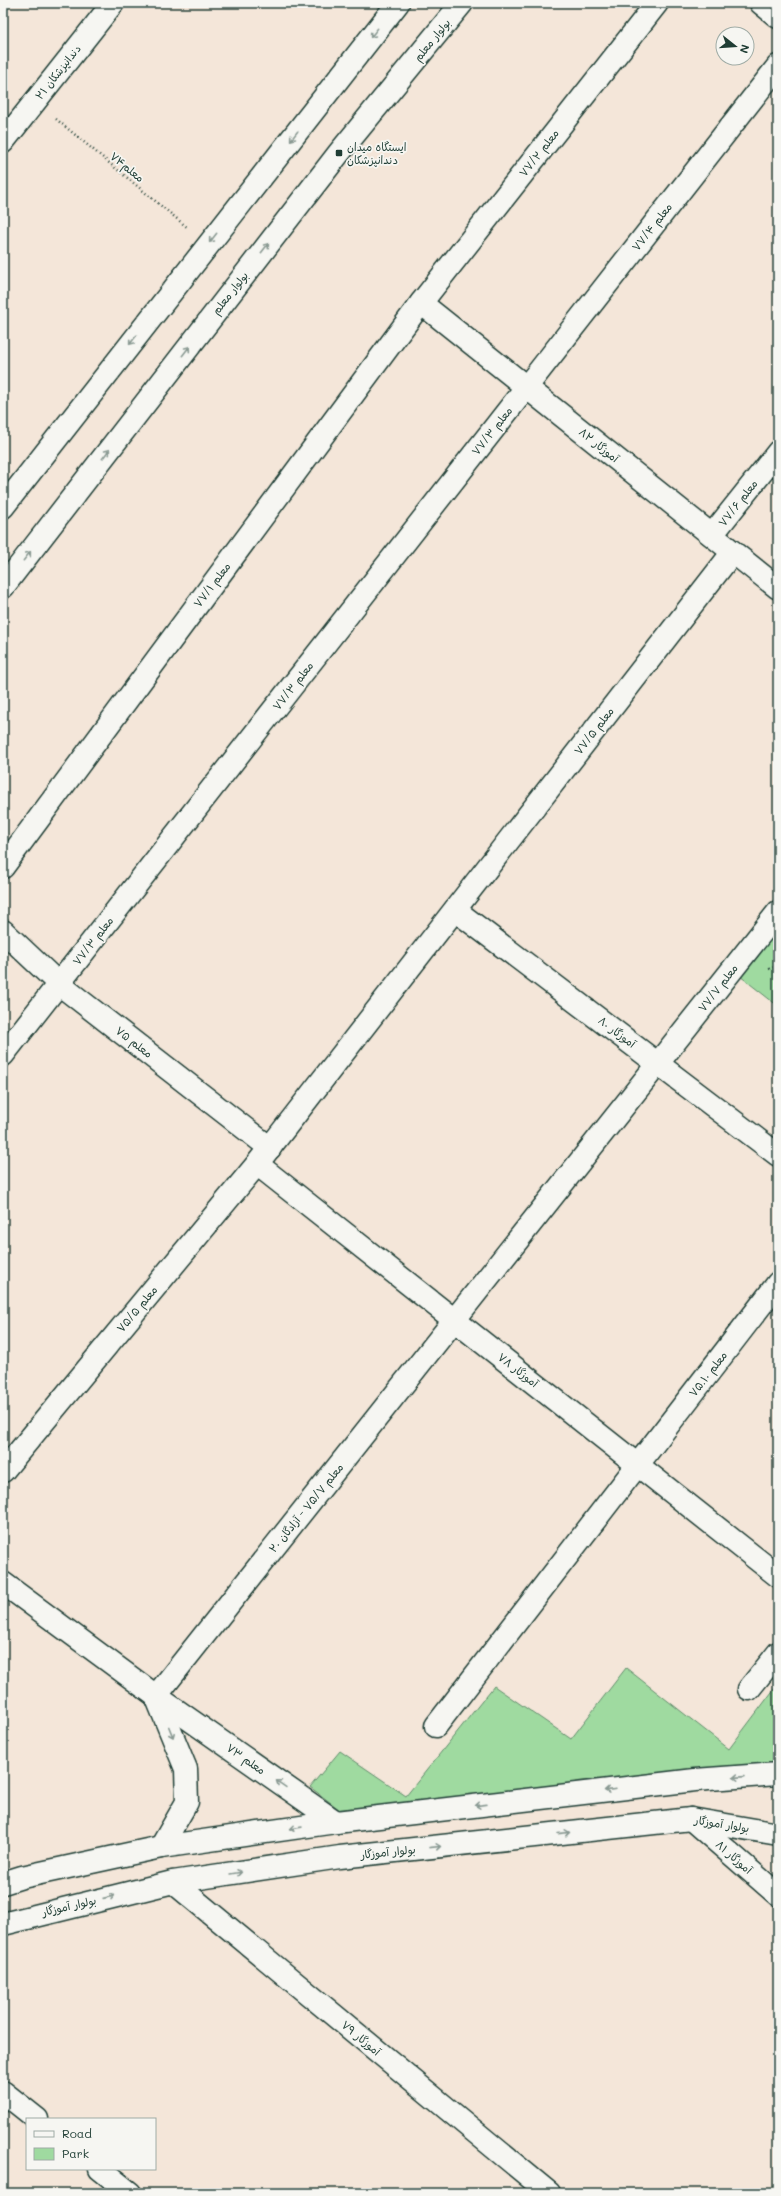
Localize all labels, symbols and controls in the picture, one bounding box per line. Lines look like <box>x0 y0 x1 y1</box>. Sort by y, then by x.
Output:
street label: بولوار معلم <box>410 15 455 65</box>
north arrow <box>715 26 755 66</box>
one-way arrow <box>369 28 378 39</box>
street label: دندانپزشکان ۲۱ <box>31 41 84 102</box>
text: N <box>737 43 753 55</box>
street label: معلم ۷۷/۲ <box>515 126 563 181</box>
one-way arrow <box>289 130 298 141</box>
place label: ایستگاه میدان دندانپزشکان <box>347 139 406 167</box>
street label: معلم۷۴ <box>106 148 148 187</box>
marker: ایستگاه میدان دندانپزشکان <box>334 148 344 158</box>
street label: معلم ۷۷/۴ <box>628 200 677 255</box>
one-way arrow <box>209 233 218 244</box>
one-way arrow <box>261 242 270 253</box>
street label: بولوار معلم <box>208 268 253 319</box>
one-way arrow <box>129 335 138 346</box>
one-way arrow <box>182 345 190 356</box>
street label: معلم ۷۷/۳ <box>468 403 517 459</box>
street label: آموزگار ۸۲ <box>576 424 623 467</box>
one-way arrow <box>102 448 111 459</box>
street label: معلم ۷۷/۶ <box>715 476 762 530</box>
one-way arrow <box>23 551 31 562</box>
street label: معلم ۷۷/۱ <box>190 559 235 612</box>
street label: معلم ۷۷/۳ <box>269 658 318 714</box>
street label: معلم ۷۷/۵ <box>570 704 619 759</box>
street label: معلم ۷۷/۳ <box>69 913 118 969</box>
street label: معلم ۷۷/۷ <box>694 961 743 1016</box>
street label: آموزگار ۸۰ <box>595 1012 640 1052</box>
street label: معلم ۷۵ <box>111 1022 156 1062</box>
street label: معلم ۷۵/۵ <box>113 1282 162 1336</box>
street label: معلم ۷۵.۱۰ <box>685 1348 732 1401</box>
street label: آموزگار ۷۸ <box>494 1349 543 1392</box>
street label: معلم ۷۵/۷ - آزادگان ۲۰ <box>265 1460 348 1557</box>
one-way arrow <box>167 1726 175 1738</box>
street label: معلم ۷۳ <box>223 1740 269 1779</box>
one-way arrow <box>733 1773 746 1781</box>
one-way arrow <box>276 1780 287 1788</box>
one-way arrow <box>604 1786 617 1794</box>
one-way arrow <box>475 1801 488 1809</box>
street label: بولوار آموزگار <box>692 1812 751 1836</box>
one-way arrow <box>290 1824 303 1832</box>
one-way arrow <box>557 1829 570 1836</box>
street label: ۸۱ آموزگار <box>712 1837 757 1878</box>
street label: بولوار آموزگار <box>359 1841 416 1863</box>
one-way arrow <box>428 1843 441 1851</box>
one-way arrow <box>229 1869 242 1877</box>
street label: بولوار آموزگار <box>39 1892 98 1920</box>
one-way arrow <box>102 1893 115 1901</box>
street label: ۷۹ آموزگار <box>338 2017 385 2060</box>
legend <box>26 2118 156 2170</box>
text: Road <box>62 2125 92 2141</box>
text: Park <box>62 2145 89 2161</box>

